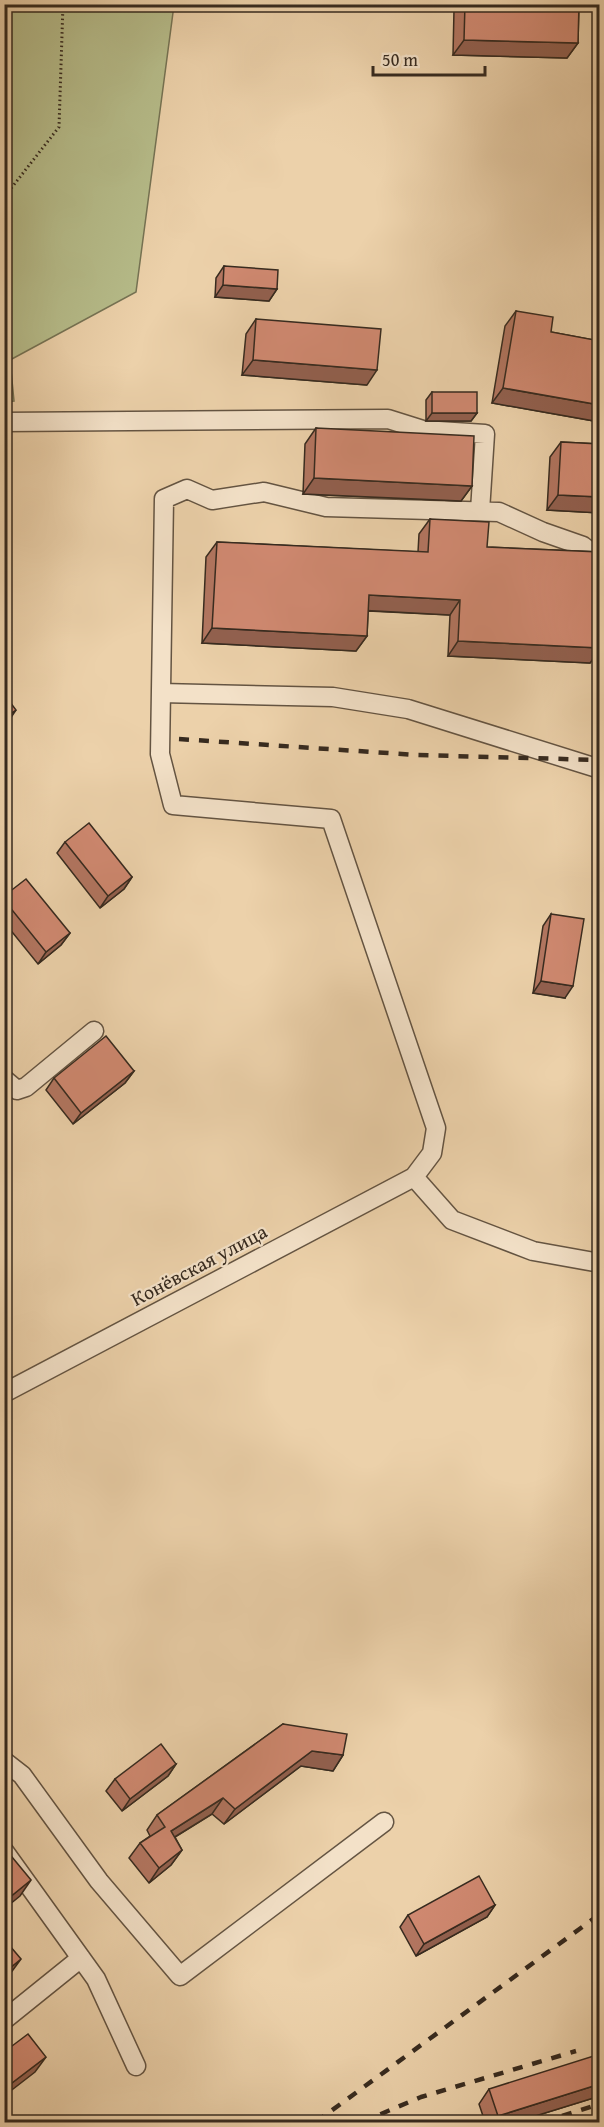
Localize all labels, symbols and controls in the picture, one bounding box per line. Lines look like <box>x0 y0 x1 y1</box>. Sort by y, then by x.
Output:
scale bar <box>373 39 486 77</box>
text: 50 m <box>382 46 418 73</box>
street label: Конёвская улица <box>125 1216 272 1313</box>

